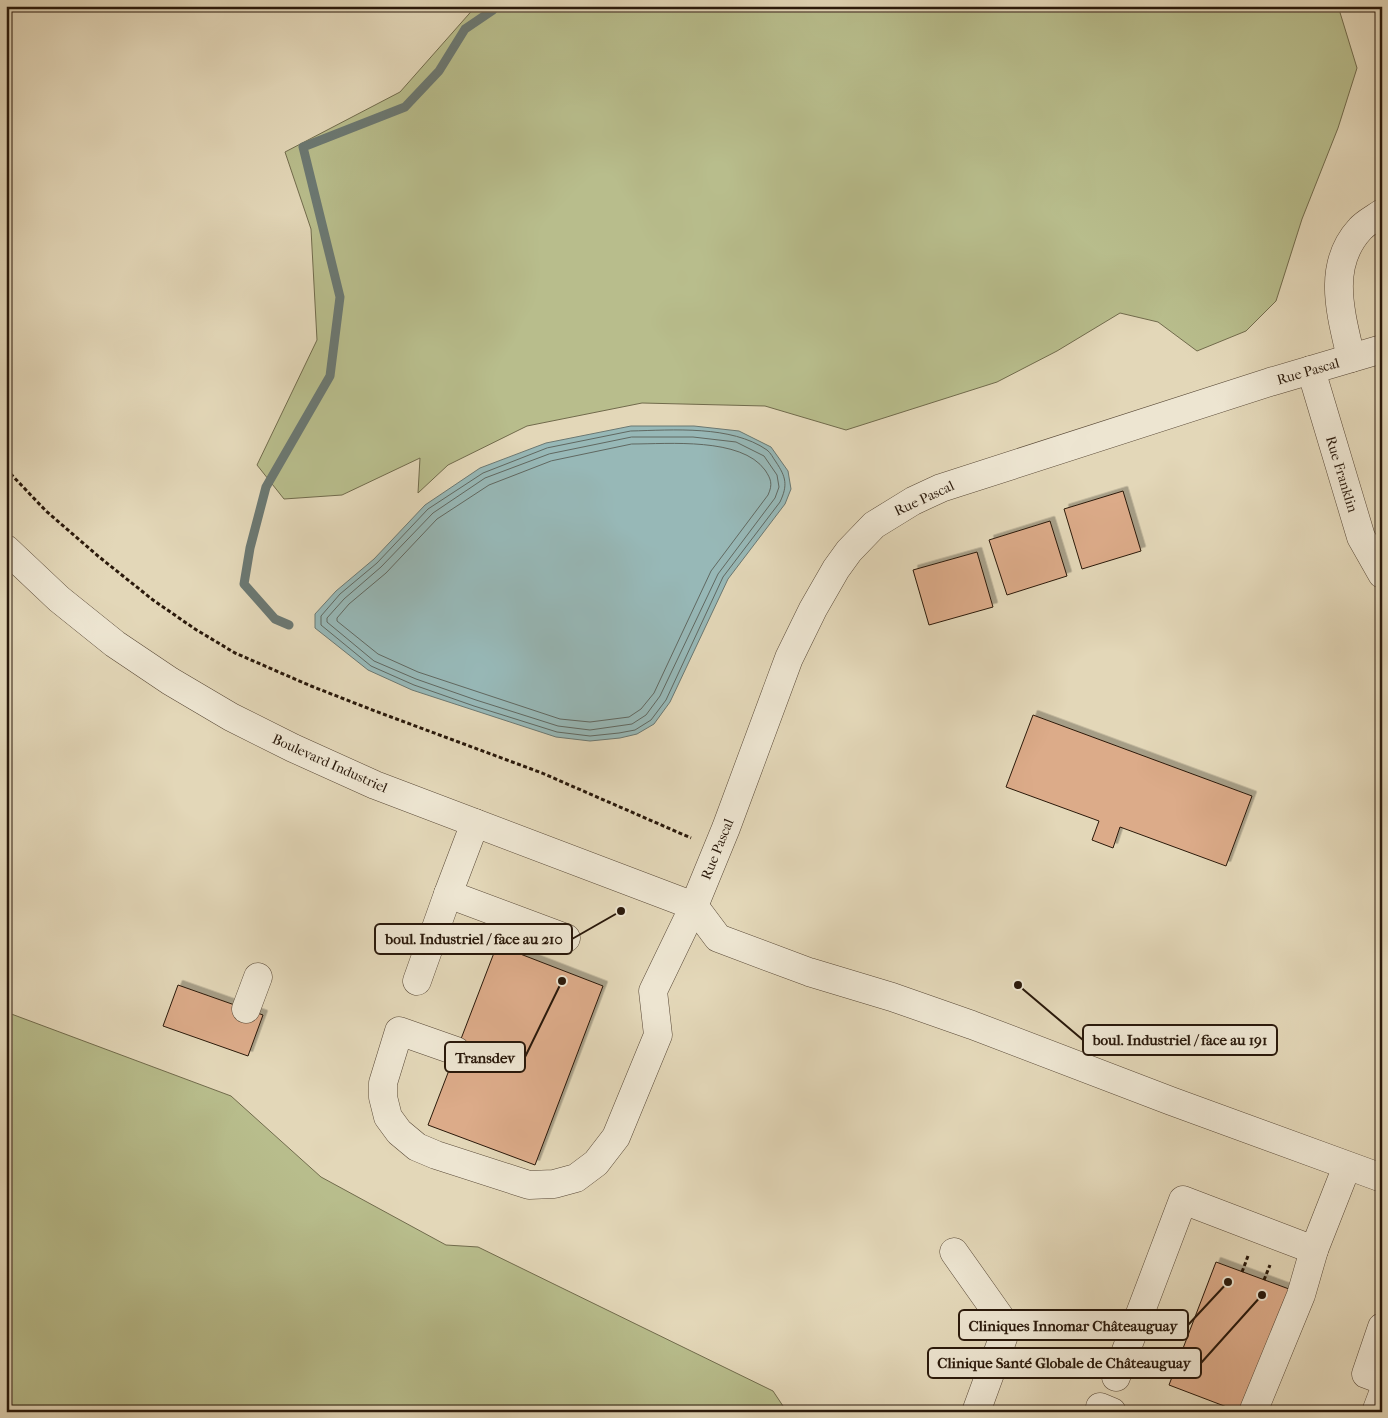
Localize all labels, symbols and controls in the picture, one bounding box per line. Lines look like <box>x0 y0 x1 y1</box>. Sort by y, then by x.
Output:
street label: Rue Pascal <box>1275 354 1341 388</box>
street label: Rue Franklin <box>1322 434 1361 514</box>
street label: Rue Pascal <box>892 477 957 520</box>
street label: Boulevard Industriel <box>270 730 390 797</box>
street label: Rue Pascal <box>698 816 737 882</box>
callout: boul. Industriel / face au 210 <box>375 924 572 954</box>
text: boul. Industriel / face au 210 <box>384 930 563 948</box>
callout: boul. Industriel / face au 191 <box>1083 1025 1277 1055</box>
text: boul. Industriel / face au 191 <box>1092 1031 1267 1049</box>
callout: Transdev <box>445 1042 525 1072</box>
text: Transdev <box>454 1049 516 1067</box>
callout: Cliniques Innomar Châteauguay <box>959 1310 1188 1340</box>
text: Cliniques Innomar Châteauguay <box>969 1317 1178 1335</box>
callout: Clinique Santé Globale de Châteauguay <box>928 1348 1201 1378</box>
text: Clinique Santé Globale de Châteauguay <box>937 1354 1192 1372</box>

